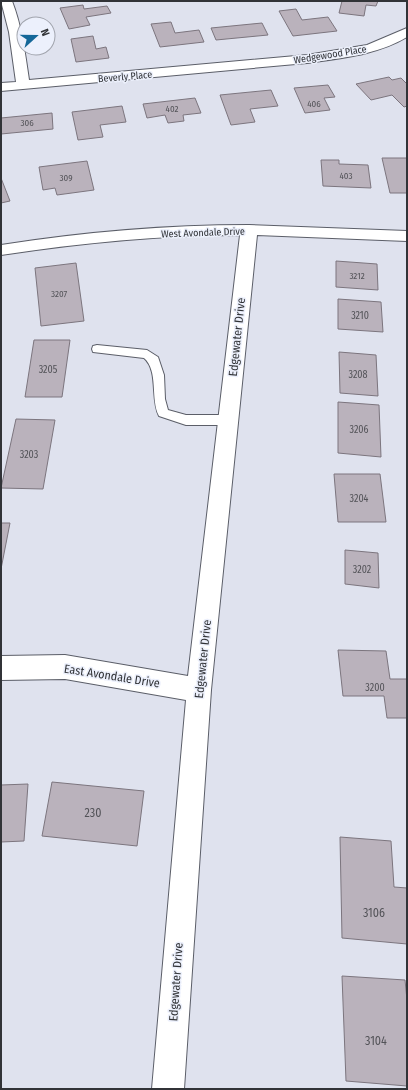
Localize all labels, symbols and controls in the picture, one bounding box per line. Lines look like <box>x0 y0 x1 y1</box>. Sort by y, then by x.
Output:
north arrow <box>16 16 56 56</box>
text: N <box>38 27 52 38</box>
street label: Wedgewood Place <box>293 43 367 67</box>
street label: Beverly Place <box>98 69 153 85</box>
house number: 406 <box>307 99 321 109</box>
house number: 402 <box>166 104 178 114</box>
house number: 306 <box>20 118 34 128</box>
house number: 403 <box>339 171 353 181</box>
house number: 309 <box>59 173 73 183</box>
street label: West Avondale Drive <box>161 226 245 240</box>
house number: 3212 <box>349 271 365 281</box>
house number: 3207 <box>51 289 67 299</box>
street label: Edgewater Drive <box>226 297 248 377</box>
house number: 3210 <box>351 310 369 322</box>
house number: 3205 <box>39 364 58 376</box>
house number: 3208 <box>348 369 368 381</box>
house number: 3206 <box>349 424 369 436</box>
house number: 3203 <box>20 449 39 461</box>
house number: 3204 <box>350 493 369 505</box>
house number: 3202 <box>353 564 372 576</box>
street label: Edgewater Drive <box>192 619 214 699</box>
street label: East Avondale Drive <box>63 662 161 690</box>
house number: 3200 <box>365 682 385 694</box>
house number: 230 <box>85 806 101 820</box>
house number: 3106 <box>363 906 385 920</box>
street label: Edgewater Drive <box>166 942 186 1022</box>
house number: 3104 <box>365 1034 387 1048</box>

